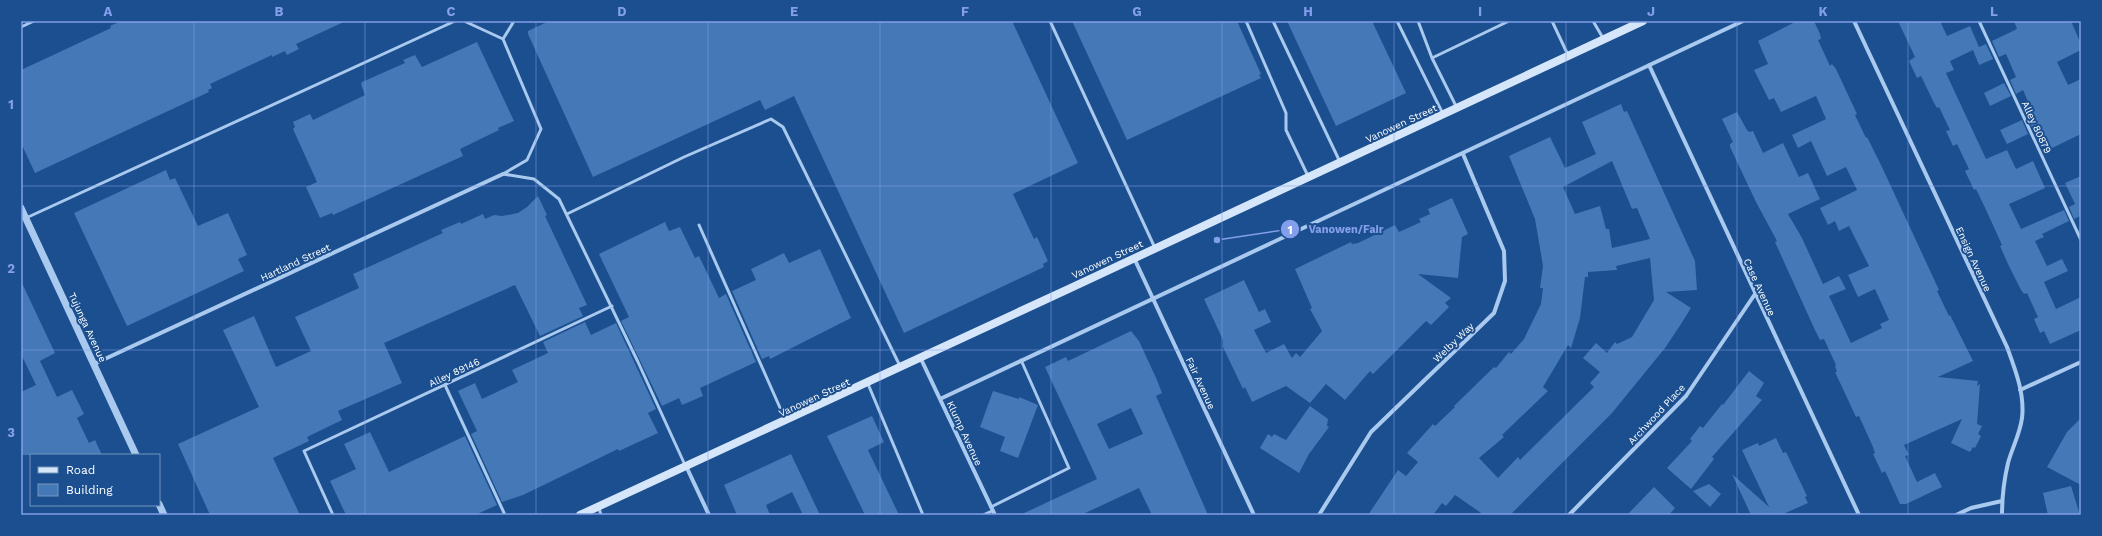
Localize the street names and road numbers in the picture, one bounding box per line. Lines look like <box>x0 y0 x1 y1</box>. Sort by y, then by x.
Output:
street label: Alley 80879 <box>2020 99 2053 155</box>
street label: Vanowen Street <box>1364 102 1439 145</box>
street label: Ensign Avenue <box>1954 225 1994 294</box>
street label: Vanowen Street <box>1070 238 1145 281</box>
street label: Hartland Street <box>259 241 333 283</box>
street label: Case Avenue <box>1741 257 1778 318</box>
street label: Tujunga Avenue <box>67 291 109 364</box>
street label: Welby Way <box>1431 320 1476 364</box>
street label: Fair Avenue <box>1184 355 1217 411</box>
street label: Alley 89146 <box>427 356 481 389</box>
street label: Vanowen Street <box>777 376 852 419</box>
street label: Archwood Place <box>1626 382 1687 447</box>
street label: Klump Avenue <box>945 399 984 467</box>

